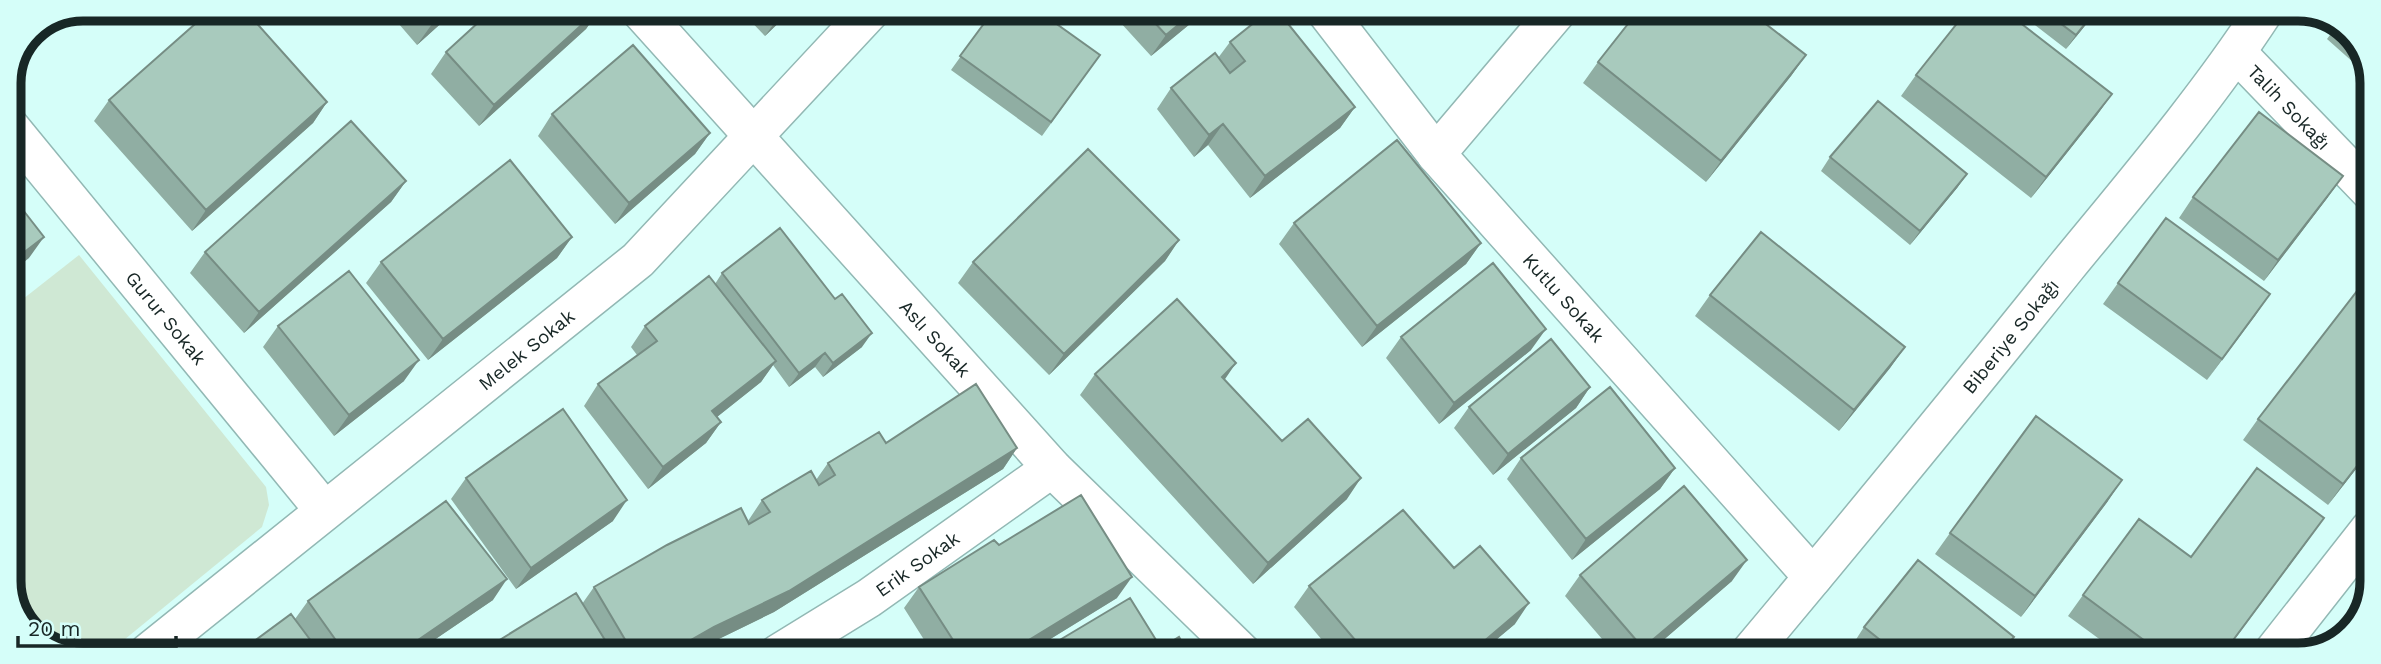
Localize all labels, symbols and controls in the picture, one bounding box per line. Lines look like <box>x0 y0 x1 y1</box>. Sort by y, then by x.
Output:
street label: Talih Sokağı <box>2242 60 2335 155</box>
street label: Kutlu Sokak <box>1518 249 1609 347</box>
street label: Gurur Sokak <box>121 266 211 370</box>
street label: Biberiye Sokağı <box>1958 275 2064 398</box>
street label: Aslı Sokak <box>894 295 976 382</box>
street label: Melek Sokak <box>474 304 579 395</box>
street label: Erik Sokak <box>871 526 964 602</box>
scale bar <box>18 604 175 648</box>
text: 20 m <box>28 616 80 641</box>

